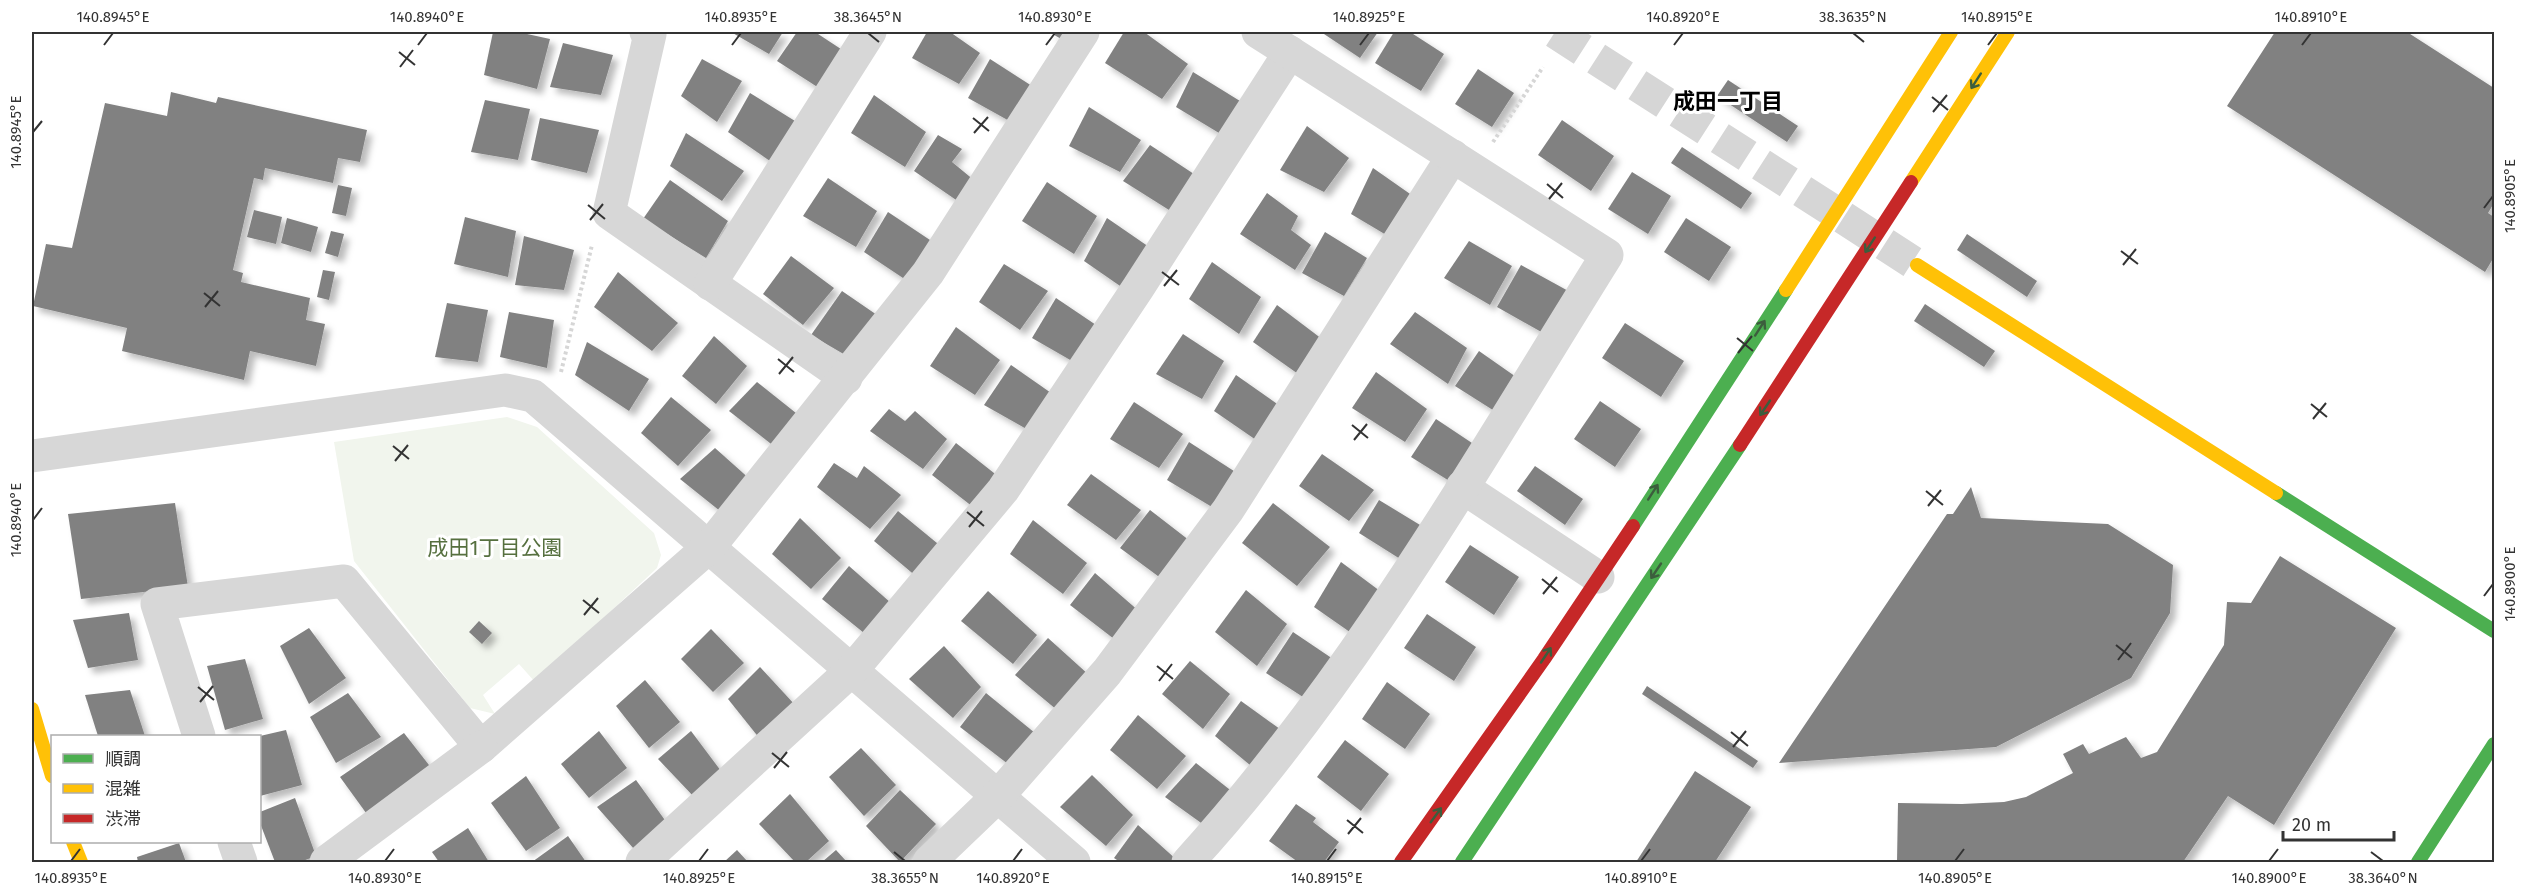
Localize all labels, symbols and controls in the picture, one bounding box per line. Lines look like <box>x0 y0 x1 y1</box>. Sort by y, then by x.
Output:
text: 140.8945°E <box>76 8 150 26</box>
text: 140.8940°E <box>390 8 464 26</box>
text: 140.8935°E <box>705 8 777 26</box>
text: 38.3645°N <box>834 8 902 26</box>
text: 140.8930°E <box>1018 8 1092 26</box>
text: 140.8925°E <box>1333 8 1405 26</box>
text: 140.8920°E <box>1646 8 1720 26</box>
text: 38.3635°N <box>1819 8 1887 26</box>
text: 140.8915°E <box>1961 8 2033 26</box>
text: 140.8910°E <box>2275 8 2347 26</box>
one-way arrow <box>1970 72 1982 88</box>
district label: 成田一丁目 <box>1673 88 1783 115</box>
text: 140.8945°E <box>7 95 25 169</box>
text: 140.8905°E <box>2501 159 2519 233</box>
one-way arrow <box>1864 236 1877 253</box>
one-way arrow <box>1754 320 1766 337</box>
one-way arrow <box>1758 400 1771 417</box>
text: 140.8940°E <box>7 483 25 557</box>
one-way arrow <box>1648 484 1660 501</box>
park label: 成田1丁目公園 <box>427 535 563 561</box>
text: 140.8900°E <box>2501 547 2519 621</box>
one-way arrow <box>1650 562 1663 579</box>
one-way arrow <box>1540 647 1552 663</box>
legend <box>51 735 261 843</box>
text: 順調 <box>105 748 141 770</box>
text: 混雑 <box>105 778 141 800</box>
scale bar <box>2283 804 2394 842</box>
text: 渋滞 <box>105 808 141 830</box>
one-way arrow <box>1430 808 1442 824</box>
text: 20 m <box>2292 814 2331 836</box>
text: 140.8935°E <box>35 869 107 887</box>
text: 140.8930°E <box>348 869 422 887</box>
text: 140.8925°E <box>663 869 735 887</box>
text: 38.3655°N <box>871 869 939 887</box>
text: 140.8920°E <box>976 869 1050 887</box>
text: 140.8915°E <box>1291 869 1363 887</box>
text: 140.8910°E <box>1605 869 1677 887</box>
text: 140.8905°E <box>1918 869 1992 887</box>
text: 140.8900°E <box>2232 869 2306 887</box>
text: 38.3640°N <box>2348 869 2418 887</box>

